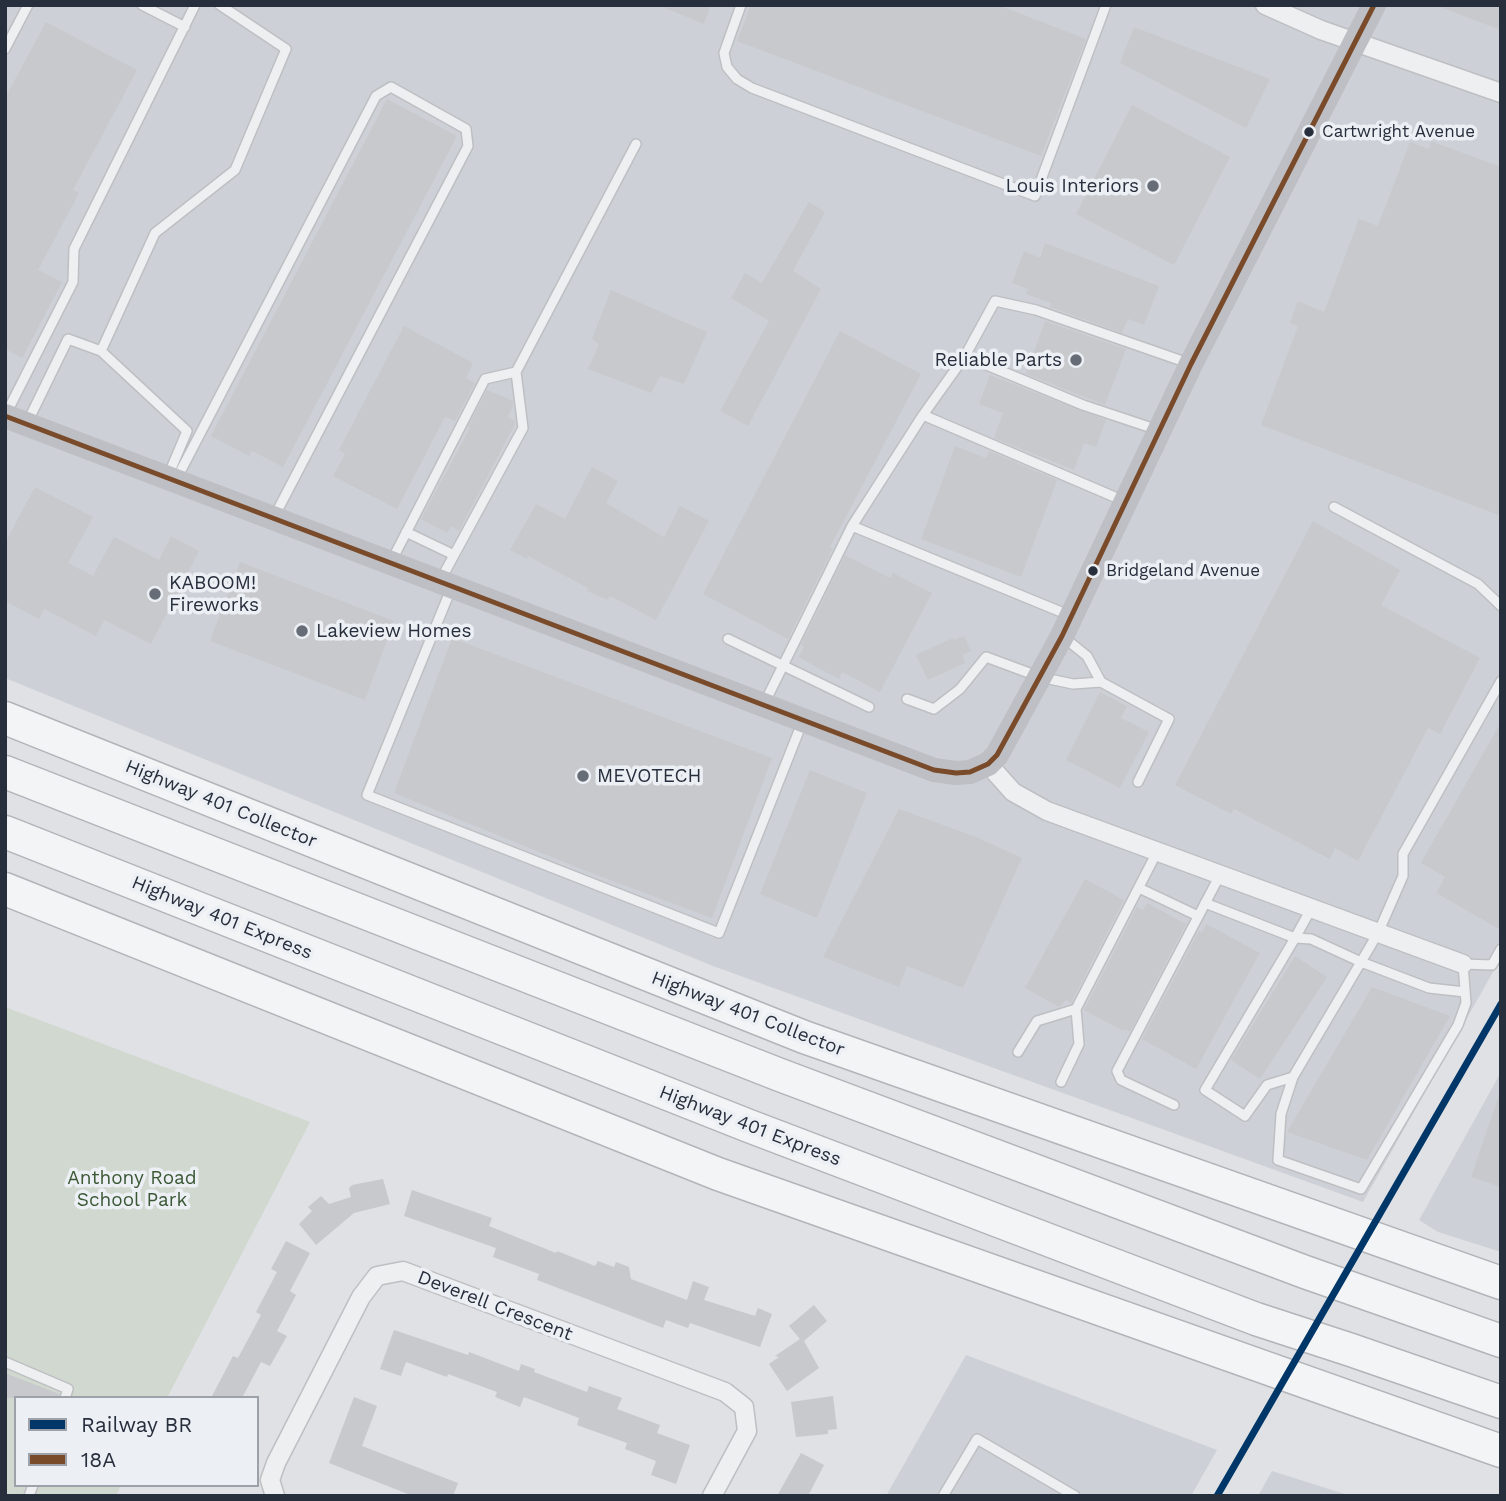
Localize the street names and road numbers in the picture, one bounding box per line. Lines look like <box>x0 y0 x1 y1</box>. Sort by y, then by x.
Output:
street label: Highway 401 Collector <box>122 755 320 853</box>
street label: Highway 401 Express <box>128 871 316 965</box>
street label: Highway 401 Collector <box>648 967 848 1061</box>
street label: Highway 401 Express <box>656 1081 844 1171</box>
street label: Deverell Crescent <box>414 1266 576 1346</box>

